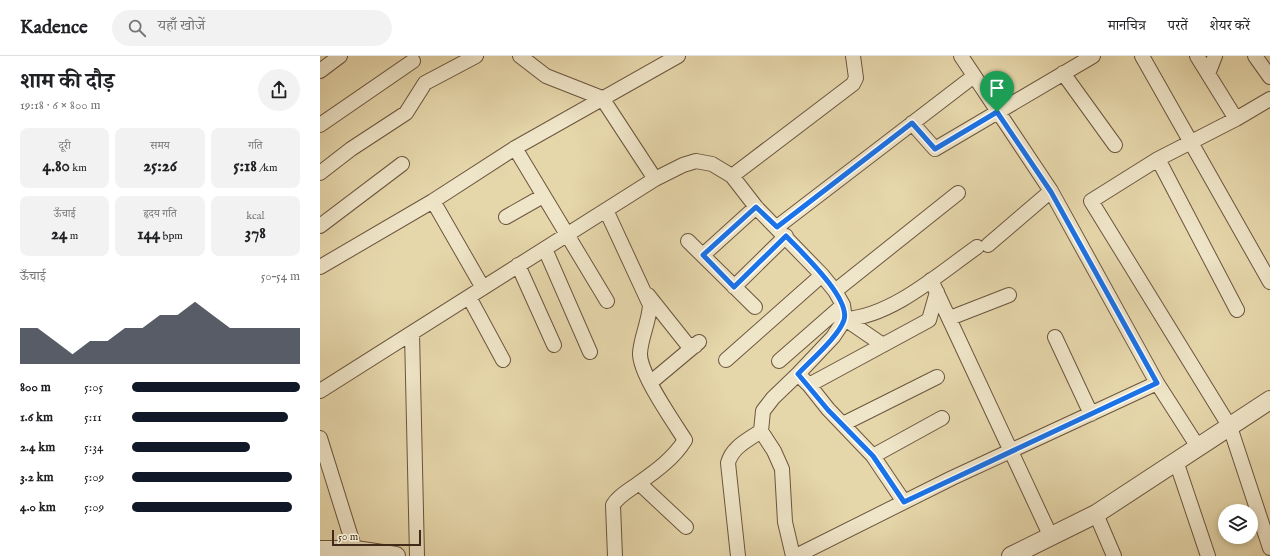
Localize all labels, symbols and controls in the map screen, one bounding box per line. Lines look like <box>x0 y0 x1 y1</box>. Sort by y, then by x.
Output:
search box <box>112 10 392 46</box>
text: Kadence <box>20 16 88 40</box>
text: यहाँ खोजें <box>158 16 205 35</box>
icon: search <box>126 17 148 39</box>
text: मानचित्र <box>1108 17 1146 35</box>
text: परतें <box>1168 17 1188 35</box>
text: शेयर करें <box>1210 17 1250 35</box>
text: शाम की दौड़ <box>20 68 114 96</box>
button: share <box>258 69 300 111</box>
pin <box>980 71 1014 112</box>
icon: arrive <box>986 77 1008 99</box>
text: 19:18 · 6 × 800 m <box>20 97 101 114</box>
text: दूरी <box>59 139 71 153</box>
text: समय <box>150 139 170 153</box>
text: गति <box>248 139 263 153</box>
text: 4.80 <box>43 156 70 177</box>
text: 25:26 <box>143 156 177 177</box>
text: 5:18 <box>233 156 257 177</box>
text: km <box>70 161 87 175</box>
text: /km <box>257 161 277 175</box>
text: ऊँचाई <box>54 207 76 221</box>
text: हृदय गति <box>143 207 177 221</box>
text: kcal <box>246 209 265 223</box>
text: 378 <box>245 223 266 244</box>
text: 24 <box>51 224 67 245</box>
text: 144 <box>137 224 160 245</box>
text: m <box>67 229 78 243</box>
text: bpm <box>160 229 183 243</box>
text: ऊँचाई <box>20 268 46 285</box>
text: 50–54 m <box>261 268 300 285</box>
text: 800 m <box>20 379 51 396</box>
text: 5:05 <box>84 379 103 396</box>
text: 1.6 km <box>20 409 53 426</box>
text: 5:11 <box>84 409 102 426</box>
text: 2.4 km <box>20 439 55 456</box>
text: 5:34 <box>84 439 103 456</box>
text: 3.2 km <box>20 469 54 486</box>
text: 5:09 <box>84 469 104 486</box>
text: 4.0 km <box>20 499 56 516</box>
text: 5:09 <box>84 499 104 516</box>
map controls <box>1218 504 1258 544</box>
button: layers <box>1218 504 1258 544</box>
scale bar <box>332 528 421 547</box>
text: 50 m <box>338 530 358 544</box>

